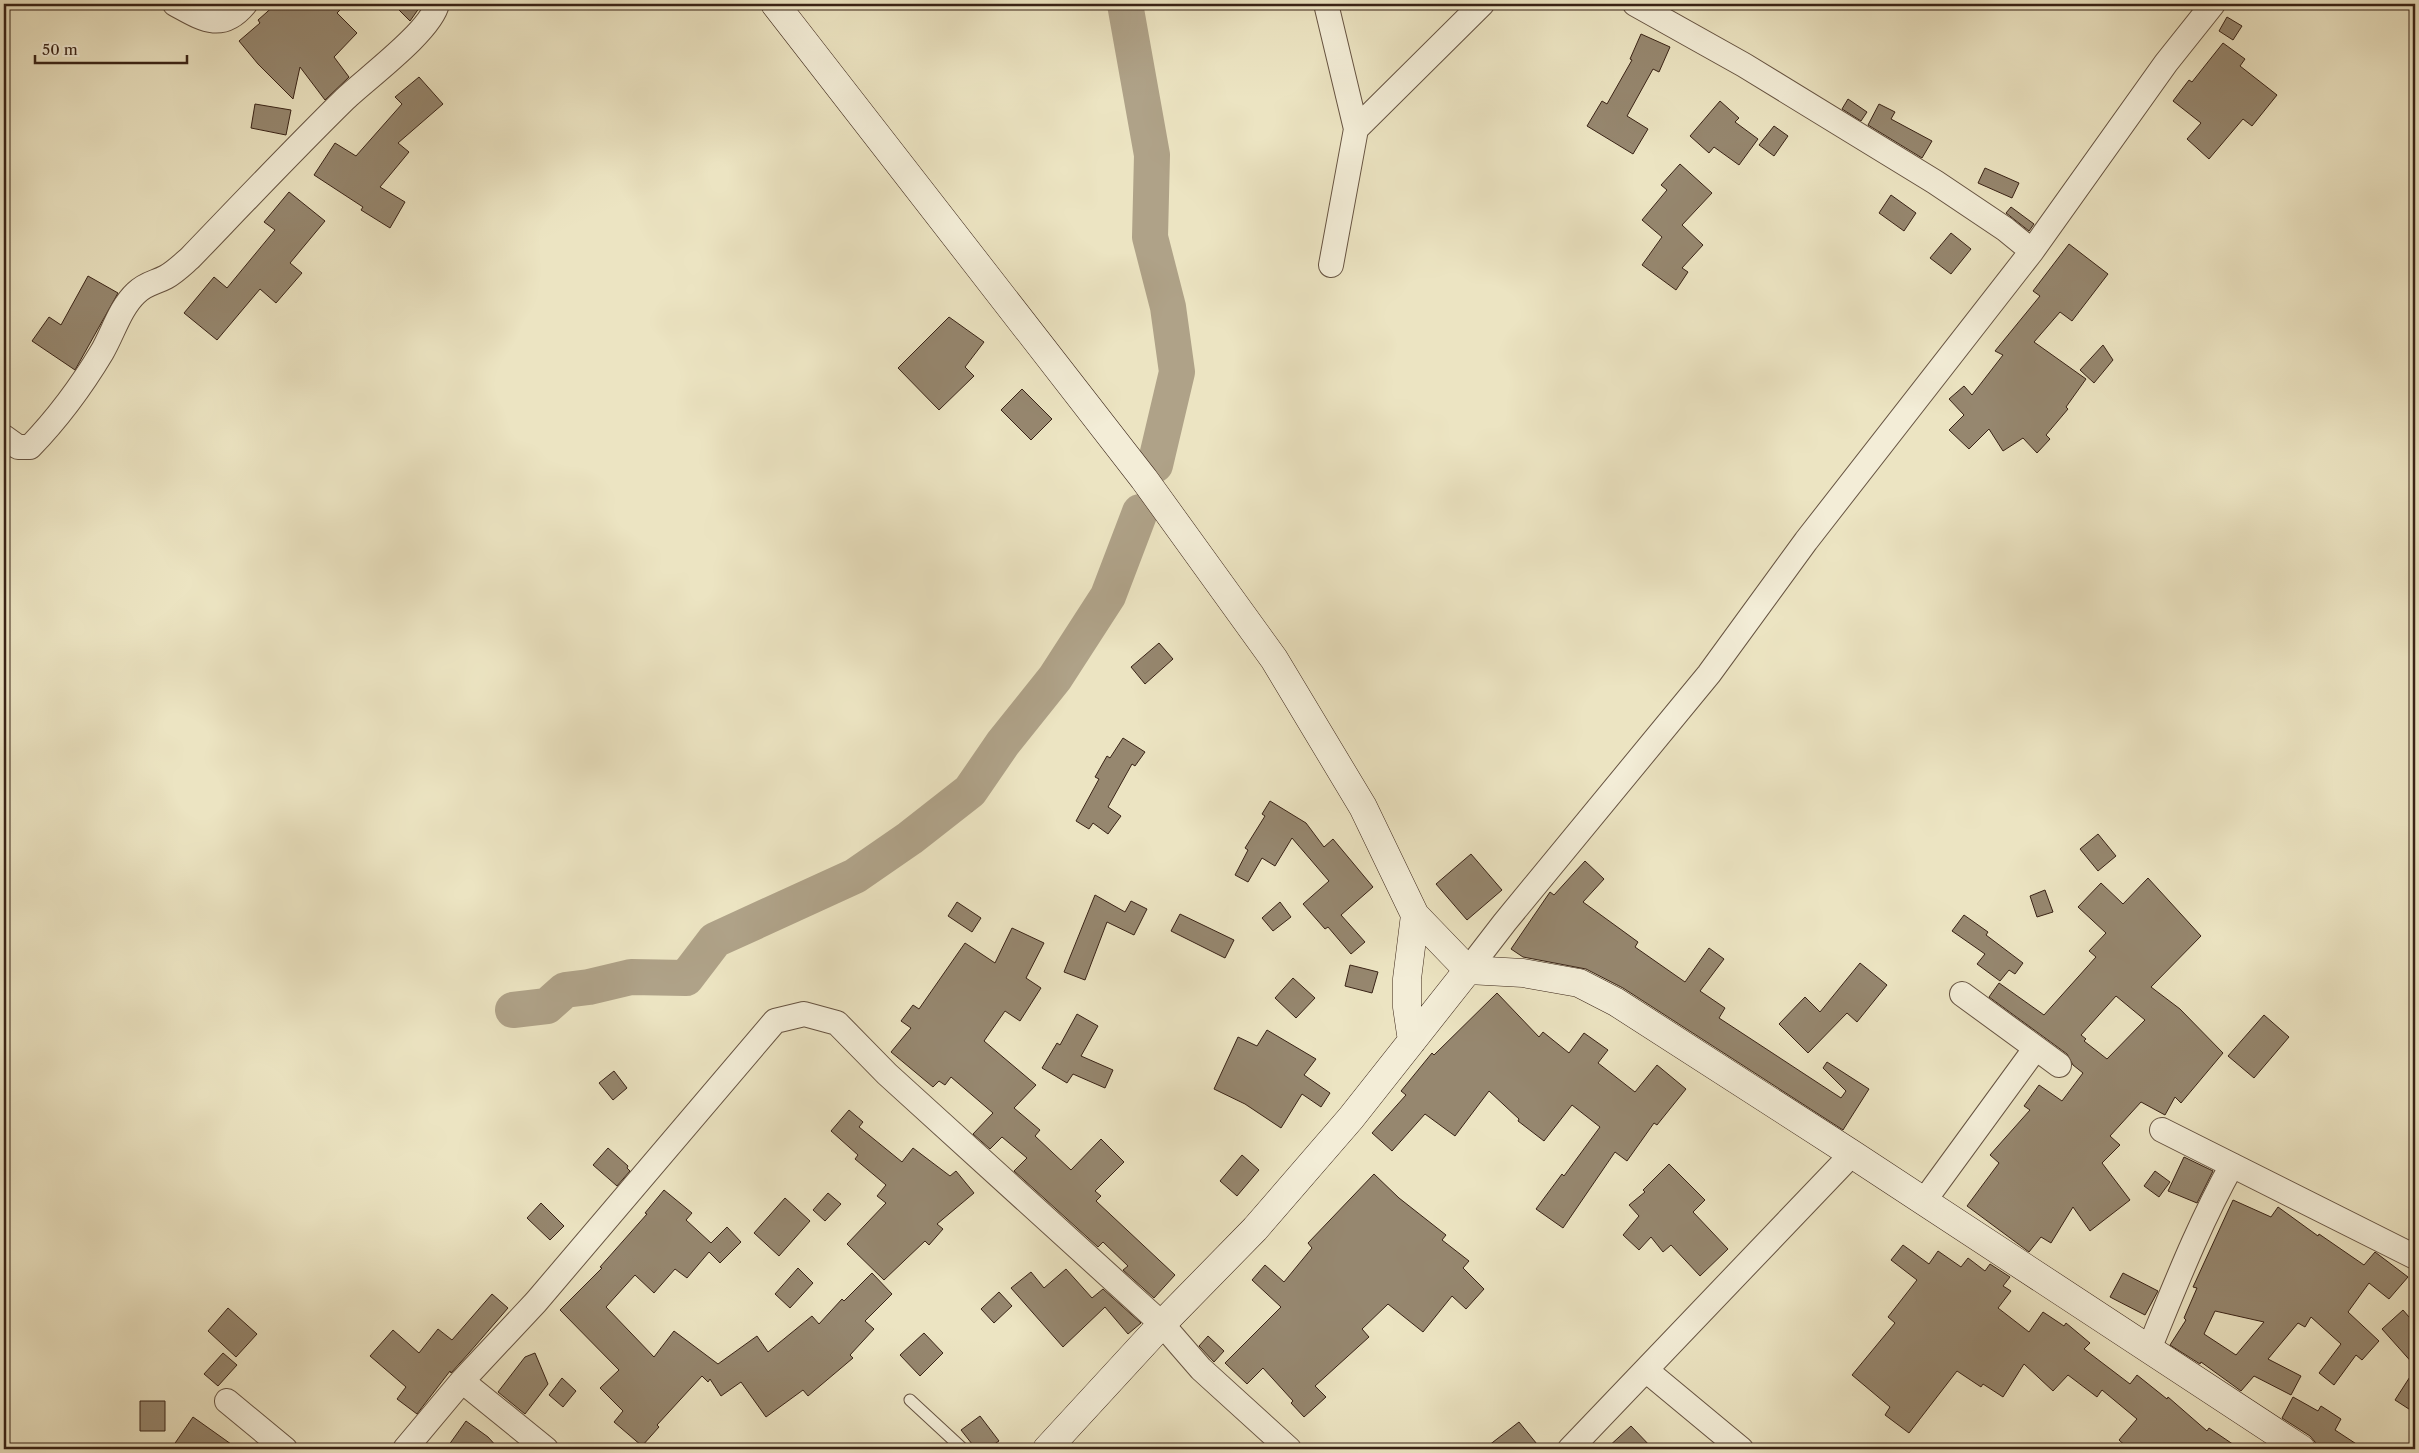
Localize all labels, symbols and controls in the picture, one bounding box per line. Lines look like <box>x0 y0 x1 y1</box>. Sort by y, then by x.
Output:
scale bar <box>35 32 188 64</box>
text: 50 m <box>42 40 78 59</box>

